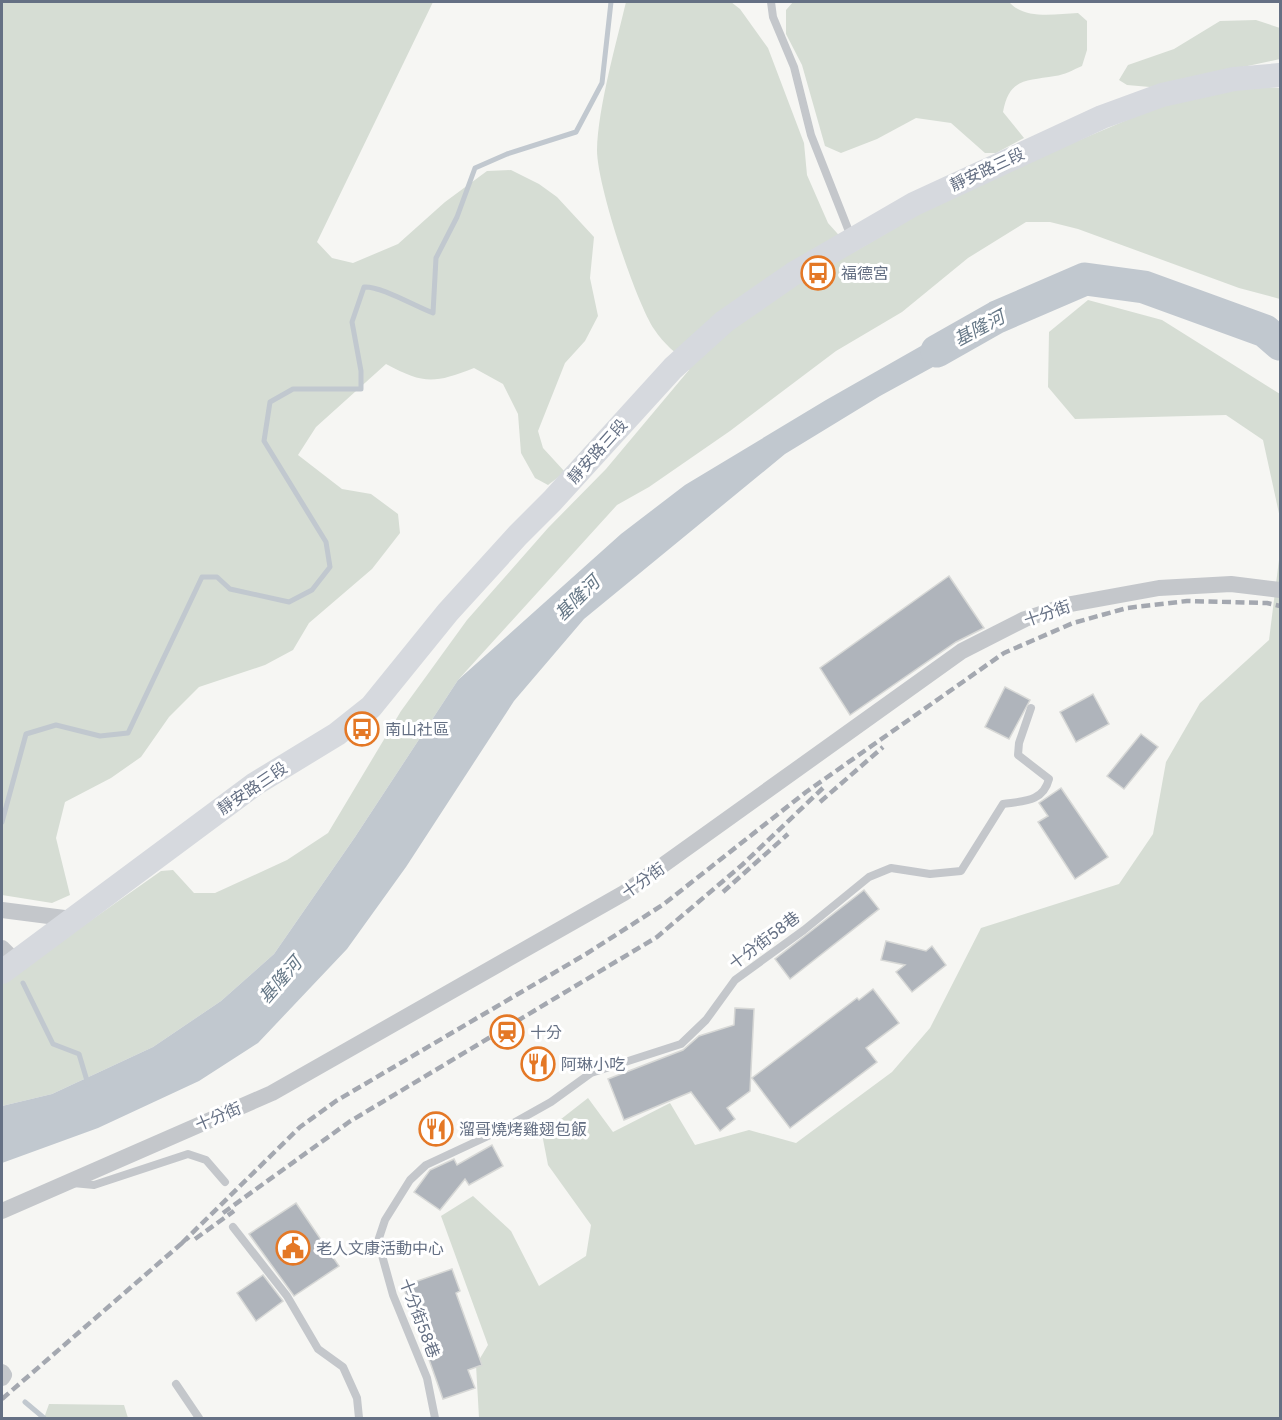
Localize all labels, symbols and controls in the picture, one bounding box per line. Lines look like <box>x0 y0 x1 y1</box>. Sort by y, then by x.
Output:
street label: 靜安路三段 <box>947 143 1027 195</box>
bus stop icon: 福德宮 <box>800 255 836 291</box>
place label: 福德宮 <box>841 263 889 283</box>
water label: 基隆河 <box>950 305 1010 350</box>
street label: 靜安路三段 <box>563 415 631 487</box>
water label: 基隆河 <box>550 569 606 625</box>
street label: 十分街 <box>1021 596 1073 630</box>
bus stop icon: 南山社區 <box>344 711 380 747</box>
place label: 南山社區 <box>385 719 449 739</box>
street label: 靜安路三段 <box>213 757 291 819</box>
street label: 十分街 <box>618 858 668 902</box>
street label: 十分街58巷 <box>725 907 803 973</box>
water label: 基隆河 <box>254 950 308 1007</box>
station icon: 十分 <box>489 1014 525 1050</box>
place label: 十分 <box>530 1022 562 1042</box>
restaurant icon: 阿琳小吃 <box>520 1046 556 1082</box>
place label: 阿琳小吃 <box>561 1054 625 1074</box>
street label: 十分街 <box>192 1097 244 1135</box>
restaurant icon: 溜哥燒烤雞翅包飯 <box>418 1111 454 1147</box>
place label: 溜哥燒烤雞翅包飯 <box>459 1119 587 1139</box>
public building icon: 老人文康活動中心 <box>275 1230 311 1266</box>
place label: 老人文康活動中心 <box>316 1238 444 1258</box>
street label: 十分街58巷 <box>396 1275 444 1361</box>

